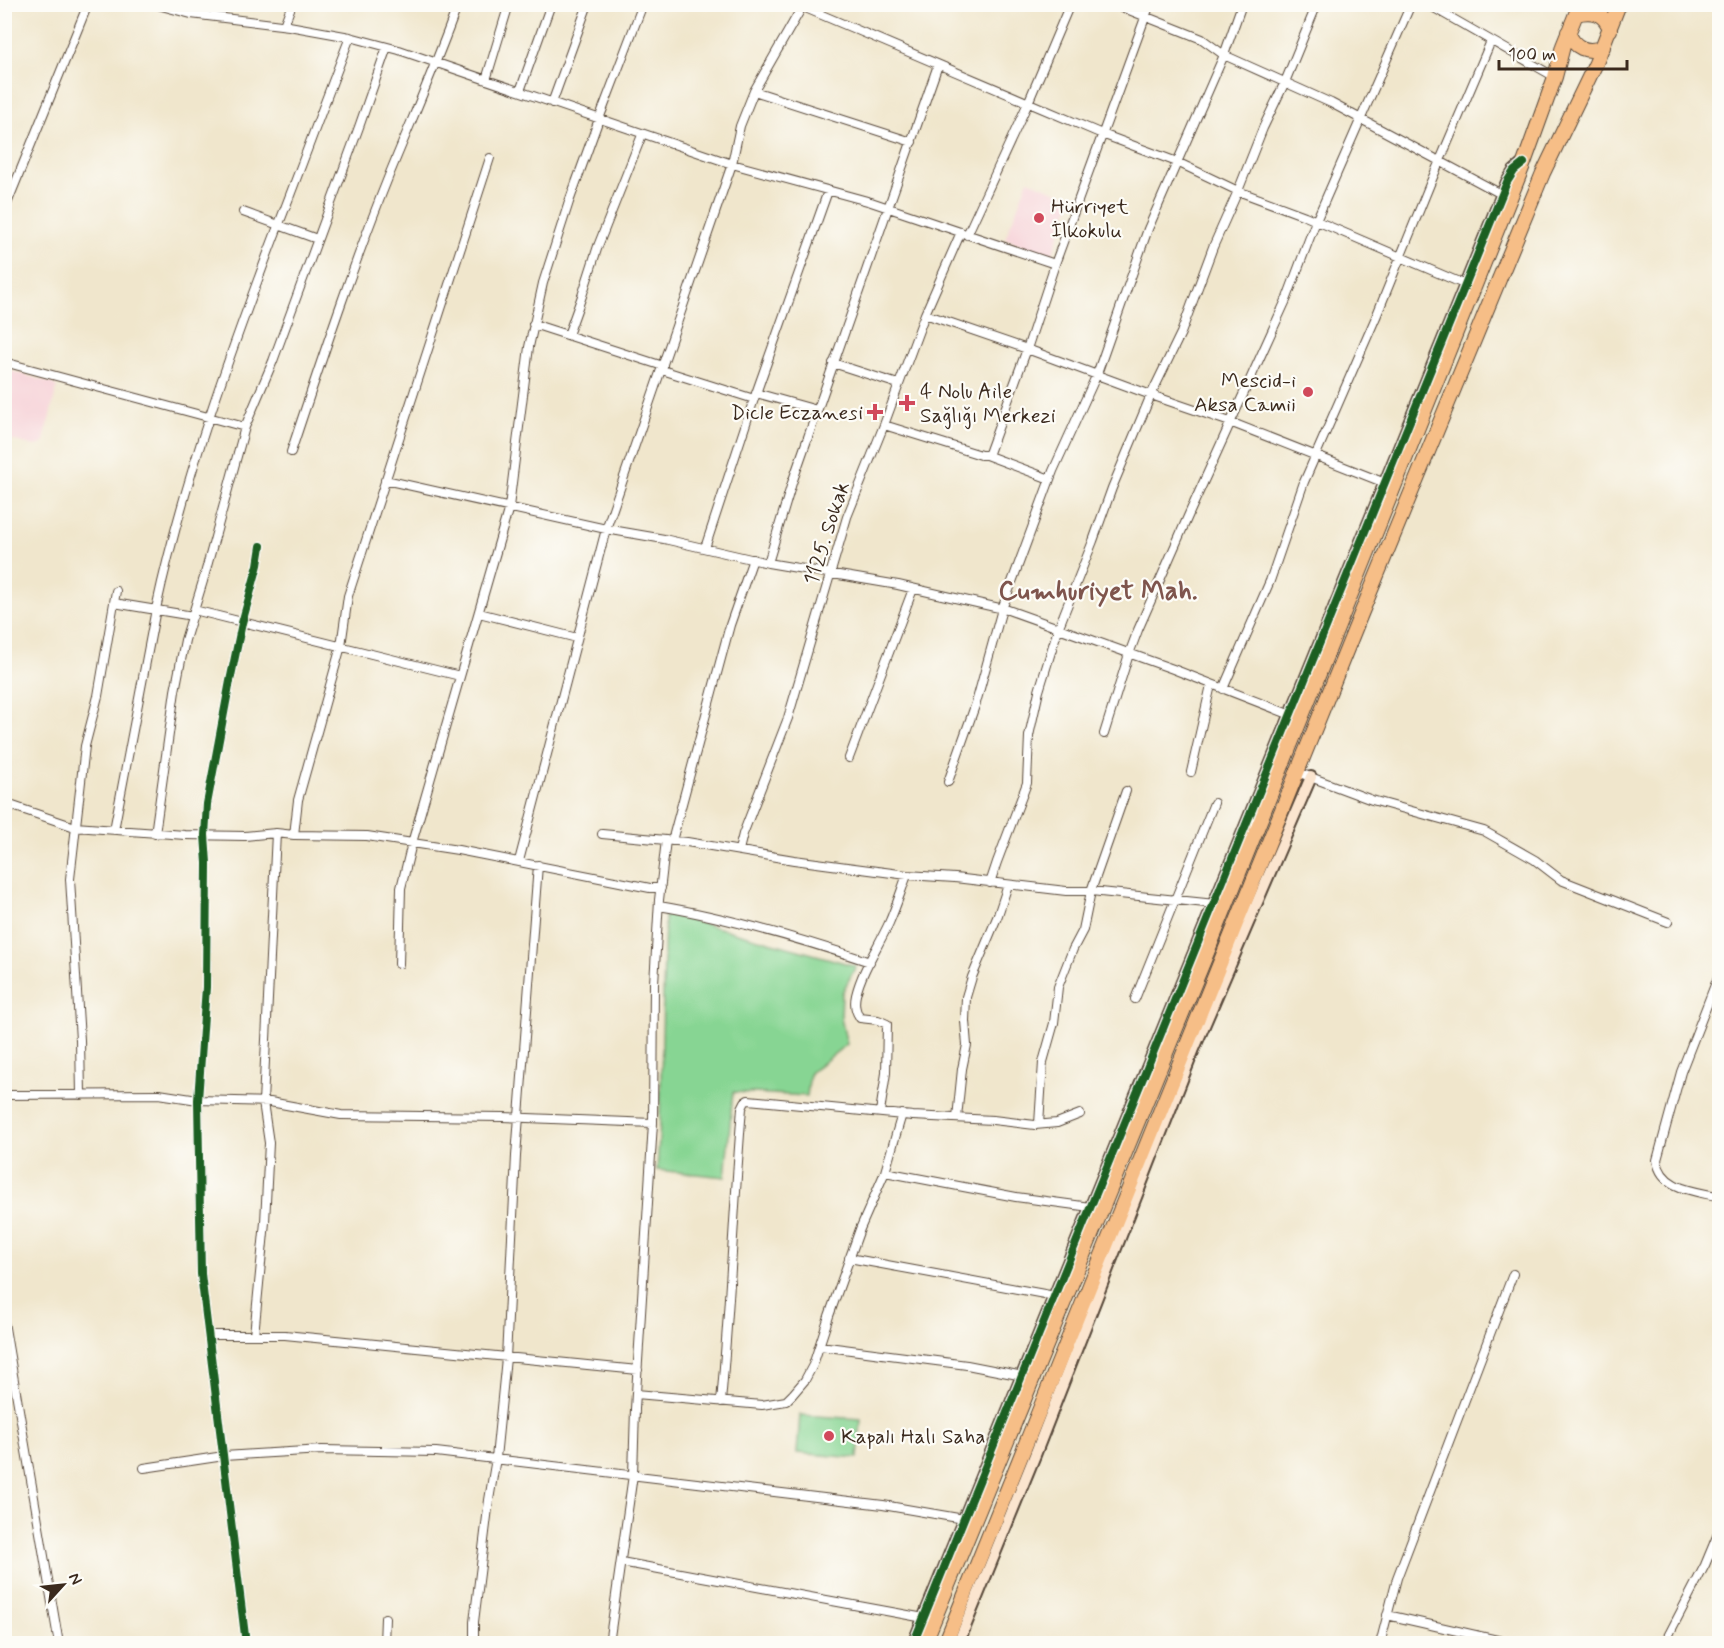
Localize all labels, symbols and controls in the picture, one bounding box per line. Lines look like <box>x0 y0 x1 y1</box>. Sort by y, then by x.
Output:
scale bar <box>1499 33 1626 71</box>
text: 100 m <box>1508 43 1556 67</box>
place label: Hürriyet İlkokulu <box>1051 193 1129 245</box>
marker: Hürriyet İlkokulu <box>1032 211 1046 225</box>
place label: Mescid-i Aksa Camii <box>1194 367 1296 419</box>
place label: 4 Nolu Aile Sağlığı Merkezi <box>920 378 1056 430</box>
marker: Mescid-i Aksa Camii <box>1301 385 1315 399</box>
marker: 4 Nolu Aile Sağlığı Merkezi <box>898 394 916 412</box>
place label: Dicle Eczanesi <box>731 399 863 427</box>
marker: Dicle Eczanesi <box>868 405 882 419</box>
street label: 1125. Sokak <box>797 478 857 588</box>
district label: Cumhuriyet Mah. <box>998 574 1198 609</box>
place label: Kapalı Halı Saha <box>841 1423 986 1451</box>
marker: Kapalı Halı Saha <box>822 1429 836 1443</box>
north arrow <box>33 1555 93 1615</box>
text: N <box>63 1569 87 1588</box>

